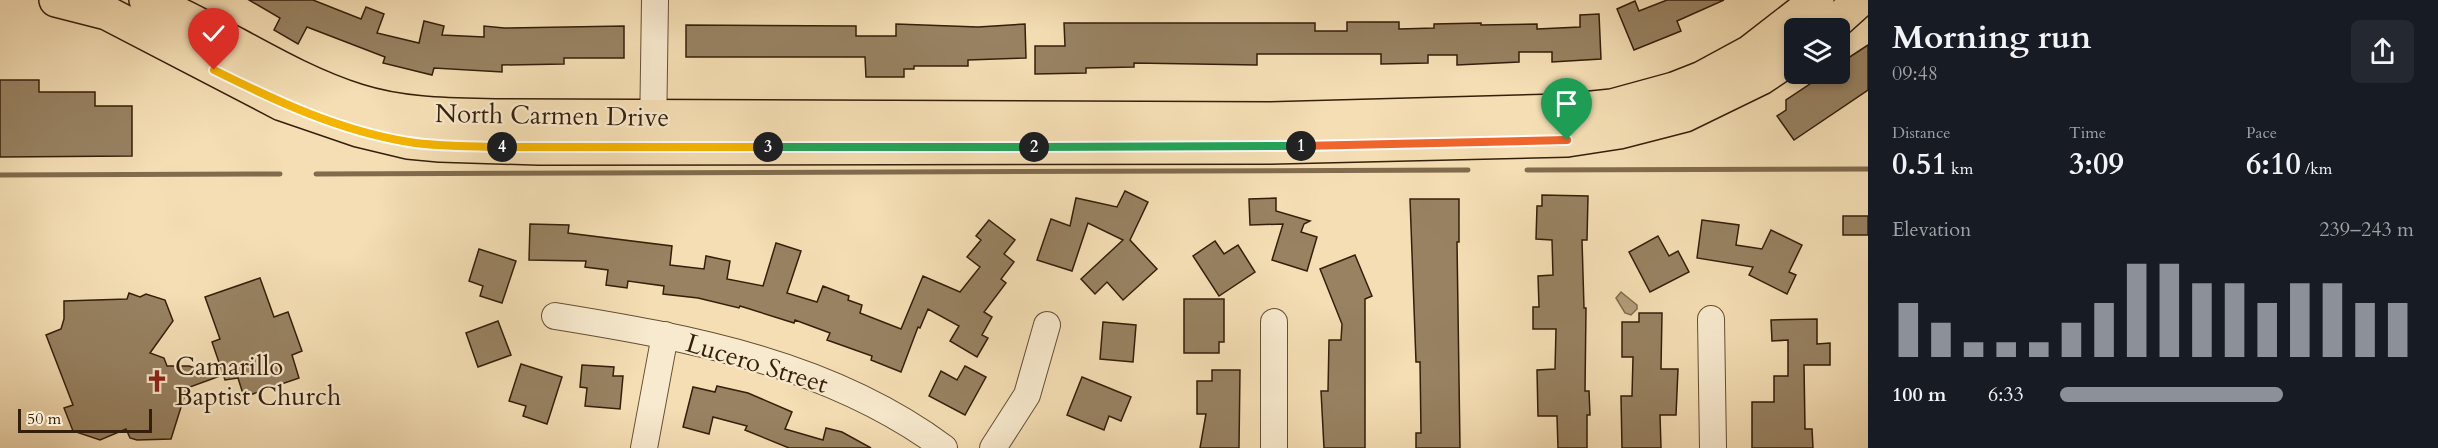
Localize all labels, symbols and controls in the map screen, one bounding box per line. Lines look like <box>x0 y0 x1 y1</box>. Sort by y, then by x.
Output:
pin <box>188 8 239 70</box>
text: Morning run <box>1892 15 2092 60</box>
icon: check <box>197 17 230 50</box>
map controls <box>1784 18 1850 84</box>
button: layers <box>1784 18 1850 84</box>
button: share <box>2351 20 2414 83</box>
text: 09:48 <box>1892 60 1938 87</box>
pin <box>1541 78 1592 140</box>
icon: arrive <box>1550 87 1583 120</box>
street label: North Carmen Drive <box>435 96 669 135</box>
text: Distance <box>1892 122 1950 144</box>
text: Time <box>2069 122 2106 144</box>
text: Pace <box>2246 122 2277 144</box>
pin: 1 <box>1286 131 1316 161</box>
pin: 4 <box>487 132 517 162</box>
pin: 3 <box>753 132 783 162</box>
pin: 2 <box>1019 132 1049 162</box>
text: 1 <box>1297 135 1305 157</box>
text: 4 <box>498 136 506 158</box>
text: 3 <box>764 136 772 158</box>
text: 2 <box>1030 136 1038 158</box>
text: 0.51 <box>1892 144 1947 185</box>
text: 3:09 <box>2069 144 2124 185</box>
text: 6:10 <box>2246 144 2301 185</box>
text: km <box>1947 158 1973 180</box>
text: /km <box>2301 158 2332 180</box>
text: Elevation <box>1892 216 1971 243</box>
text: 239–243 m <box>2319 216 2414 243</box>
street label: Lucero Street <box>682 325 832 402</box>
place label: Camarillo Baptist Church <box>175 349 341 414</box>
church icon: Camarillo Baptist Church <box>144 368 170 394</box>
text: 100 m <box>1892 381 1947 408</box>
text: 6:33 <box>1988 381 2024 408</box>
scale bar <box>18 406 152 434</box>
text: 50 m <box>27 408 61 430</box>

